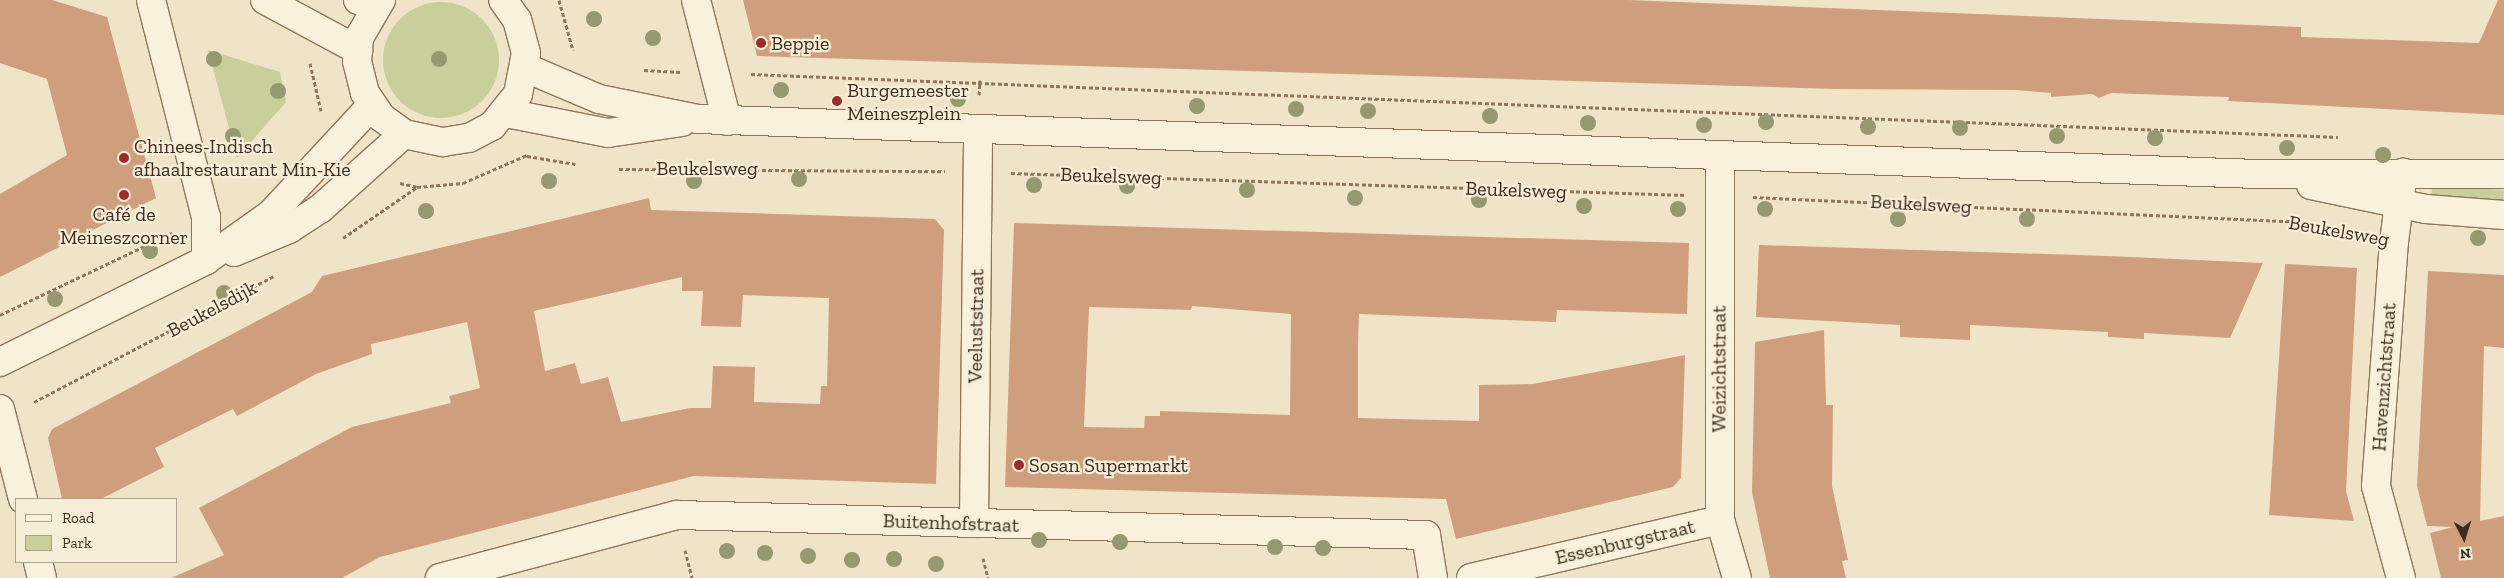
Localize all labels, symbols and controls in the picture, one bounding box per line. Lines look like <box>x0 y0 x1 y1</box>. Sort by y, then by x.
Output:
place label: Beppie <box>771 31 829 55</box>
marker: Beppie <box>755 37 767 49</box>
place label: Burgemeester Meineszplein <box>847 78 969 125</box>
marker: Burgemeester Meineszplein <box>831 95 843 107</box>
place label: Chinees-Indisch afhaalrestaurant Min-Kie <box>134 134 351 181</box>
marker: Chinees-Indisch afhaalrestaurant Min-Kie <box>118 152 130 164</box>
street label: Beukelsweg <box>656 156 758 180</box>
street label: Beukelsweg <box>1060 162 1162 190</box>
street label: Beukelsweg <box>1465 176 1567 204</box>
marker: Café de Meineszcorner <box>118 189 130 201</box>
street label: Beukelsweg <box>1870 189 1972 219</box>
place label: Café de Meineszcorner <box>60 203 188 250</box>
street label: Beukelsweg <box>2287 210 2391 252</box>
street label: Veeluststraat <box>963 269 989 383</box>
street label: Beukelsdijk <box>163 275 261 343</box>
street label: Havenzichtstraat <box>2367 302 2401 452</box>
street label: Weizichtstraat <box>1707 306 1731 432</box>
place label: Sosan Supermarkt <box>1029 453 1188 477</box>
marker: Sosan Supermarkt <box>1013 459 1025 471</box>
legend <box>15 498 178 563</box>
text: Road <box>62 509 94 527</box>
street label: Buitenhofstraat <box>882 509 1020 537</box>
north arrow <box>2439 513 2489 563</box>
street label: Essenburgstraat <box>1553 514 1697 570</box>
text: Park <box>62 534 92 552</box>
text: N <box>2459 545 2471 562</box>

